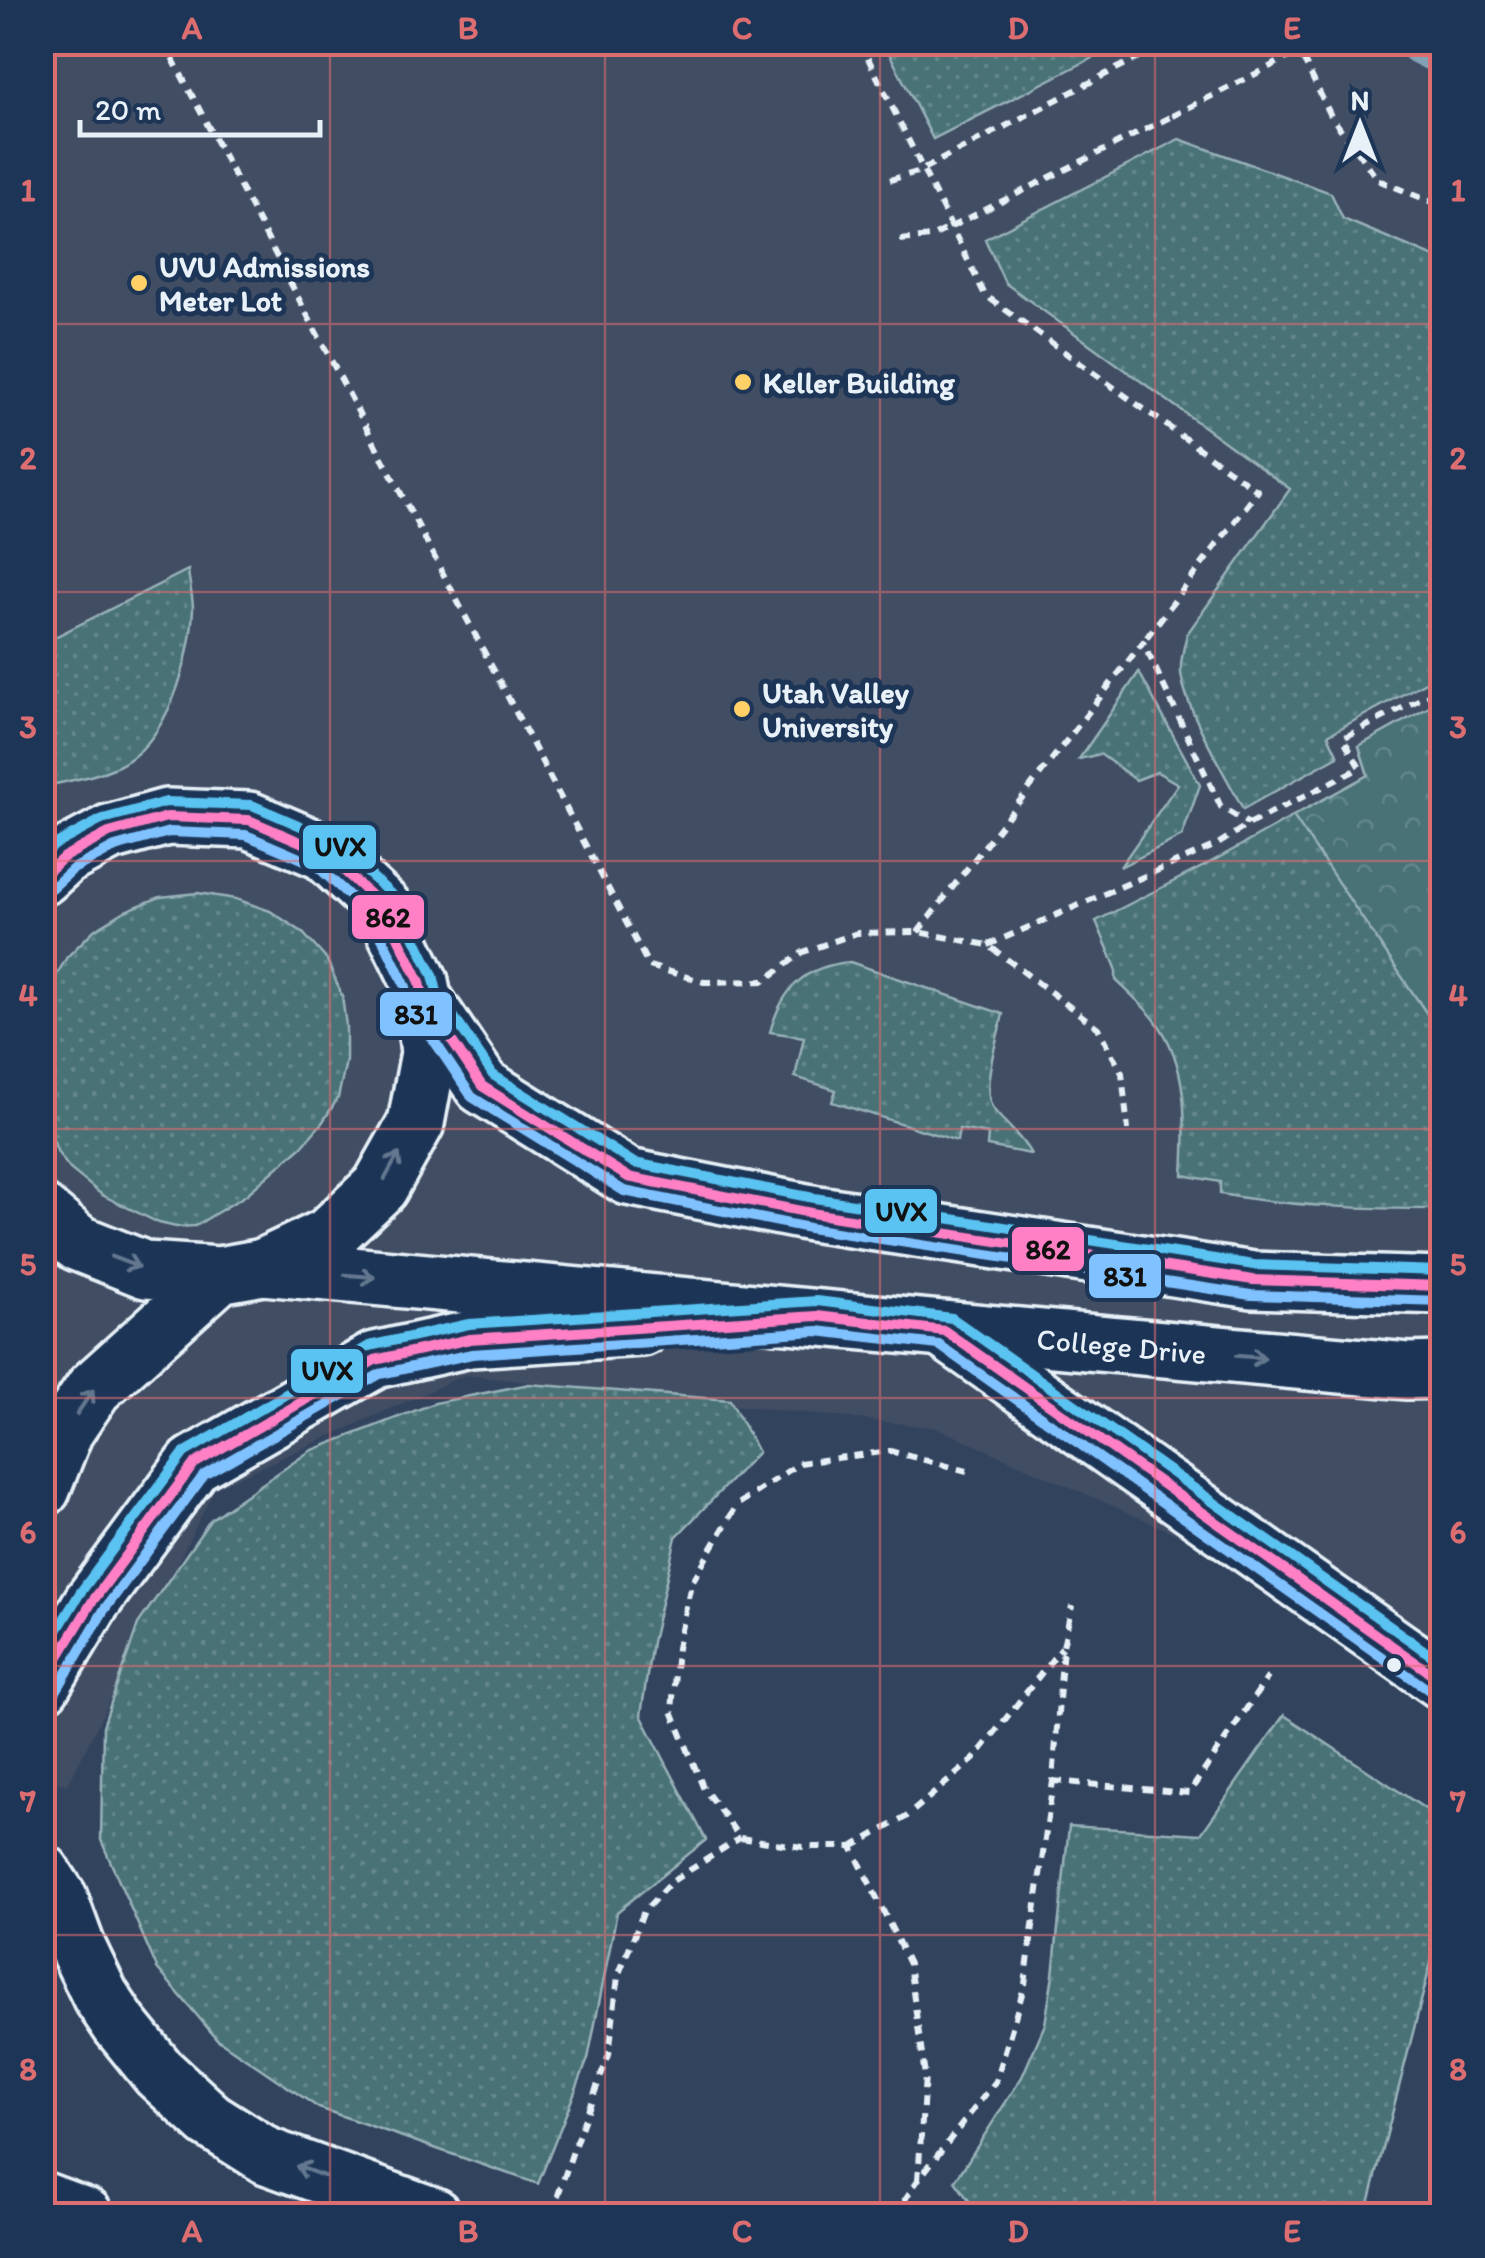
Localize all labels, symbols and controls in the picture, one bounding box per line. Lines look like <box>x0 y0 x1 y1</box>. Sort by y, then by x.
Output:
text: A <box>181 9 203 47</box>
text: B <box>458 9 478 47</box>
text: C <box>732 9 752 47</box>
text: D <box>1007 9 1029 47</box>
text: E <box>1283 9 1301 47</box>
scale bar <box>80 75 320 137</box>
north arrow <box>1310 75 1410 175</box>
text: N <box>1351 83 1369 117</box>
text: 20 m <box>95 91 161 128</box>
text: 1 <box>21 171 36 209</box>
text: 1 <box>1451 171 1466 209</box>
place label: UVU Admissions Meter Lot <box>159 248 370 319</box>
marker: UVU Admissions Meter Lot <box>128 272 150 294</box>
place label: Keller Building <box>763 364 955 401</box>
marker: Keller Building <box>732 371 754 393</box>
text: 2 <box>20 439 37 477</box>
text: 2 <box>1450 439 1467 477</box>
place label: Utah Valley University <box>762 674 910 745</box>
marker: Utah Valley University <box>731 698 753 720</box>
text: 3 <box>19 708 37 746</box>
text: 3 <box>1449 708 1467 746</box>
line badge: UVX <box>301 823 378 871</box>
text: UVX <box>314 829 367 863</box>
line badge: 862 <box>350 893 426 941</box>
text: 862 <box>366 900 411 934</box>
text: 4 <box>18 976 38 1014</box>
text: 4 <box>1448 976 1468 1014</box>
line badge: 831 <box>378 990 454 1038</box>
text: 831 <box>394 997 438 1031</box>
one-way arrow <box>382 1152 402 1182</box>
line badge: UVX <box>863 1187 939 1235</box>
text: UVX <box>875 1194 928 1228</box>
line badge: 862 <box>1010 1225 1086 1273</box>
text: 862 <box>1026 1232 1071 1266</box>
text: 5 <box>20 1245 37 1283</box>
text: 5 <box>1450 1245 1467 1283</box>
line badge: 831 <box>1087 1252 1163 1300</box>
one-way arrow <box>110 1254 140 1272</box>
text: 831 <box>1103 1259 1147 1293</box>
one-way arrow <box>344 1266 376 1285</box>
street label: College Drive <box>1035 1319 1208 1372</box>
line badge: UVX <box>289 1347 365 1395</box>
one-way arrow <box>1235 1348 1267 1367</box>
text: UVX <box>301 1353 354 1387</box>
one-way arrow <box>74 1388 95 1416</box>
text: 6 <box>20 1513 37 1551</box>
text: 6 <box>1450 1513 1467 1551</box>
unlabelled marker <box>1384 1655 1404 1675</box>
text: 7 <box>19 1782 36 1820</box>
text: 7 <box>1449 1782 1466 1820</box>
text: 8 <box>19 2050 37 2088</box>
text: 8 <box>1449 2050 1467 2088</box>
one-way arrow <box>295 2161 326 2179</box>
text: A <box>181 2212 203 2250</box>
text: B <box>458 2212 478 2250</box>
text: C <box>732 2212 752 2250</box>
text: D <box>1007 2212 1029 2250</box>
text: E <box>1283 2212 1301 2250</box>

